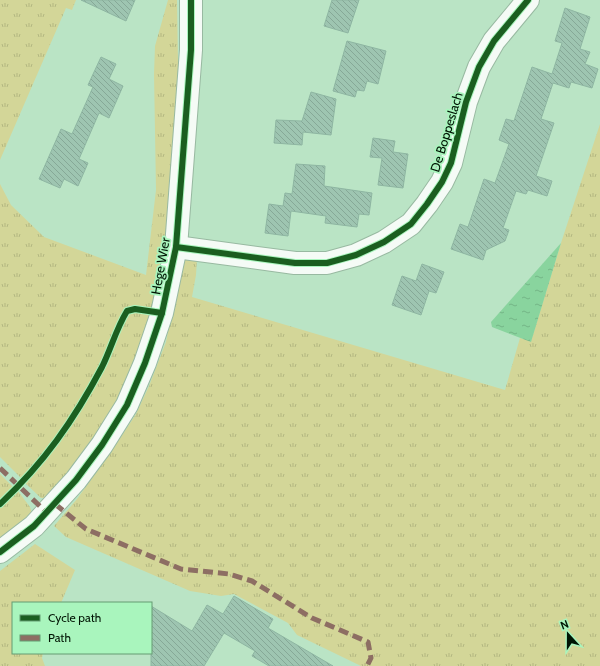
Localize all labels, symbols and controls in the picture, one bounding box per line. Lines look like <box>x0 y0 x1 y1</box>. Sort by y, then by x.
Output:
street label: De Boppeslach <box>426 90 466 174</box>
street label: Hege Wier <box>147 235 173 296</box>
legend <box>12 602 152 654</box>
text: Cycle path <box>48 610 101 625</box>
north arrow <box>548 614 588 654</box>
text: N <box>558 617 571 633</box>
text: Path <box>48 630 71 645</box>

